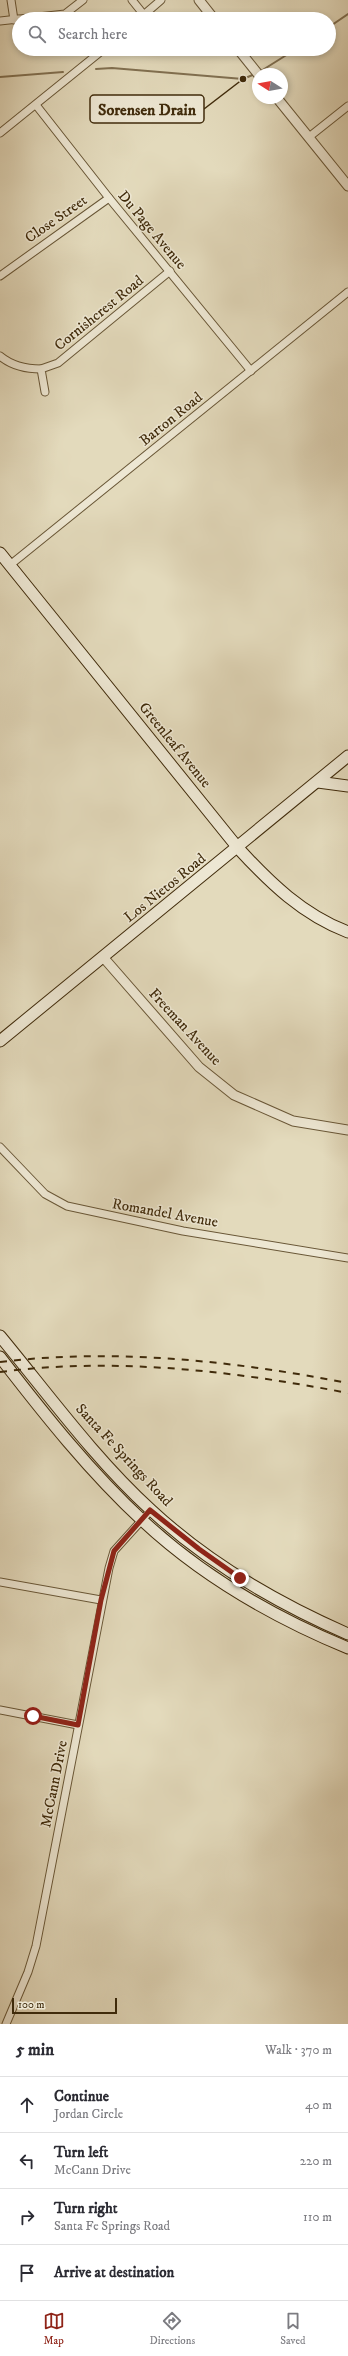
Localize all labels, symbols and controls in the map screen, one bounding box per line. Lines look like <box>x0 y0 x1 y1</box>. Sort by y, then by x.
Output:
search box <box>12 12 336 56</box>
icon: search <box>26 23 48 45</box>
text: Search here <box>58 25 127 44</box>
north arrow <box>252 68 288 104</box>
callout: Sorensen Drain <box>90 95 204 123</box>
text: Sorensen Drain <box>98 100 197 120</box>
street label: Du Page Avenue <box>114 187 190 273</box>
street label: Close Street <box>21 191 91 247</box>
street label: Cornishcrest Road <box>50 271 148 355</box>
street label: Barton Road <box>136 387 207 450</box>
street label: Greenleaf Avenue <box>135 698 215 792</box>
street label: Los Nietos Road <box>120 849 210 927</box>
street label: Freeman Avenue <box>144 985 226 1069</box>
street label: Romandel Avenue <box>111 1194 219 1232</box>
street label: Santa Fe Springs Road <box>71 1400 177 1511</box>
route end <box>231 1569 249 1587</box>
route start <box>24 1707 42 1725</box>
street label: McCann Drive <box>36 1739 72 1829</box>
scale bar <box>12 1996 117 2015</box>
text: 100 m <box>18 1998 44 2012</box>
text: 5 min <box>16 2039 54 2061</box>
text: Walk · 370 m <box>265 2042 332 2058</box>
text: Continue <box>54 2087 109 2106</box>
icon: ahead <box>16 2094 38 2116</box>
text: 40 m <box>305 2097 332 2113</box>
text: Jordan Circle <box>54 2106 123 2122</box>
text: Turn left <box>54 2143 108 2162</box>
icon: left <box>16 2150 38 2172</box>
text: 220 m <box>300 2153 332 2169</box>
text: McCann Drive <box>54 2162 131 2178</box>
text: Turn right <box>54 2199 117 2218</box>
icon: right <box>16 2206 38 2228</box>
text: 110 m <box>303 2209 332 2225</box>
text: Santa Fe Springs Road <box>54 2218 170 2234</box>
icon: arrive <box>16 2262 38 2284</box>
text: Arrive at destination <box>54 2263 174 2282</box>
tab: Map <box>43 2310 65 2348</box>
tab: Directions <box>150 2310 195 2348</box>
tab: Saved <box>280 2310 305 2348</box>

